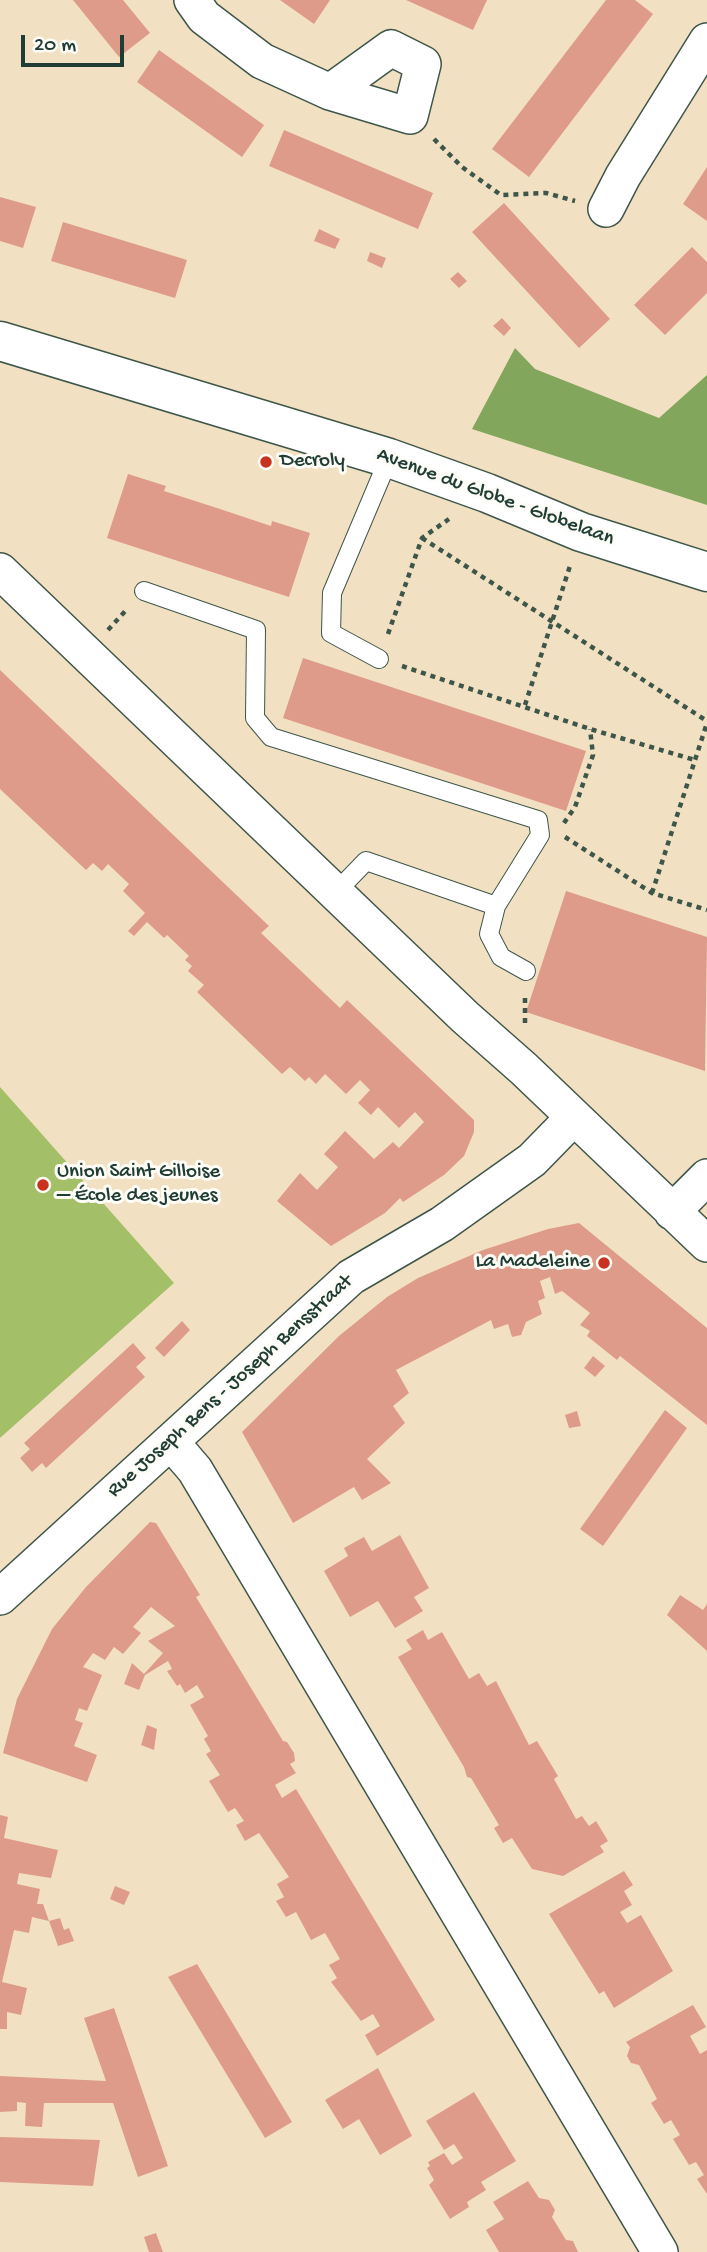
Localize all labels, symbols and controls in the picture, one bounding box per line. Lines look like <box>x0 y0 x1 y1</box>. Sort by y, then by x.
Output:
scale bar <box>24 21 128 65</box>
text: 20 m <box>34 34 76 59</box>
street label: Avenue du Globe - Globelaan <box>373 443 617 553</box>
place label: Decroly <box>280 449 345 475</box>
marker: Decroly <box>258 454 274 470</box>
place label: Union Saint Gilloise – École des jeunes <box>57 1160 220 1210</box>
marker: Union Saint Gilloise – École des jeunes <box>35 1177 51 1193</box>
place label: La Madeleine <box>475 1250 590 1276</box>
marker: La Madeleine <box>596 1255 612 1271</box>
street label: Rue Joseph Bens - Joseph Bensstraat <box>103 1270 359 1504</box>

